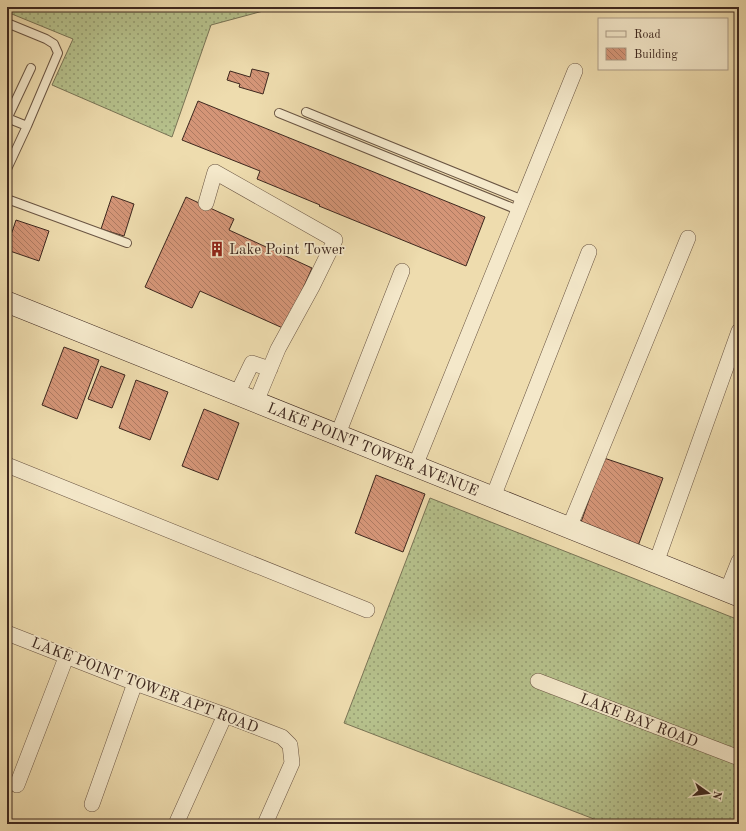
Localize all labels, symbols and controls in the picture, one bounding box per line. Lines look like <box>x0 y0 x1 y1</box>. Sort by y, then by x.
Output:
legend <box>598 18 728 70</box>
text: Road <box>634 29 661 41</box>
text: Building <box>634 49 678 61</box>
building icon: Lake Point Tower <box>208 240 226 258</box>
place label: Lake Point Tower <box>229 243 345 258</box>
street label: LAKE POINT TOWER AVENUE <box>265 401 480 500</box>
street label: LAKE POINT TOWER APT ROAD <box>29 636 260 737</box>
street label: LAKE BAY ROAD <box>577 692 700 751</box>
north arrow <box>688 773 728 813</box>
text: N <box>710 790 723 801</box>

